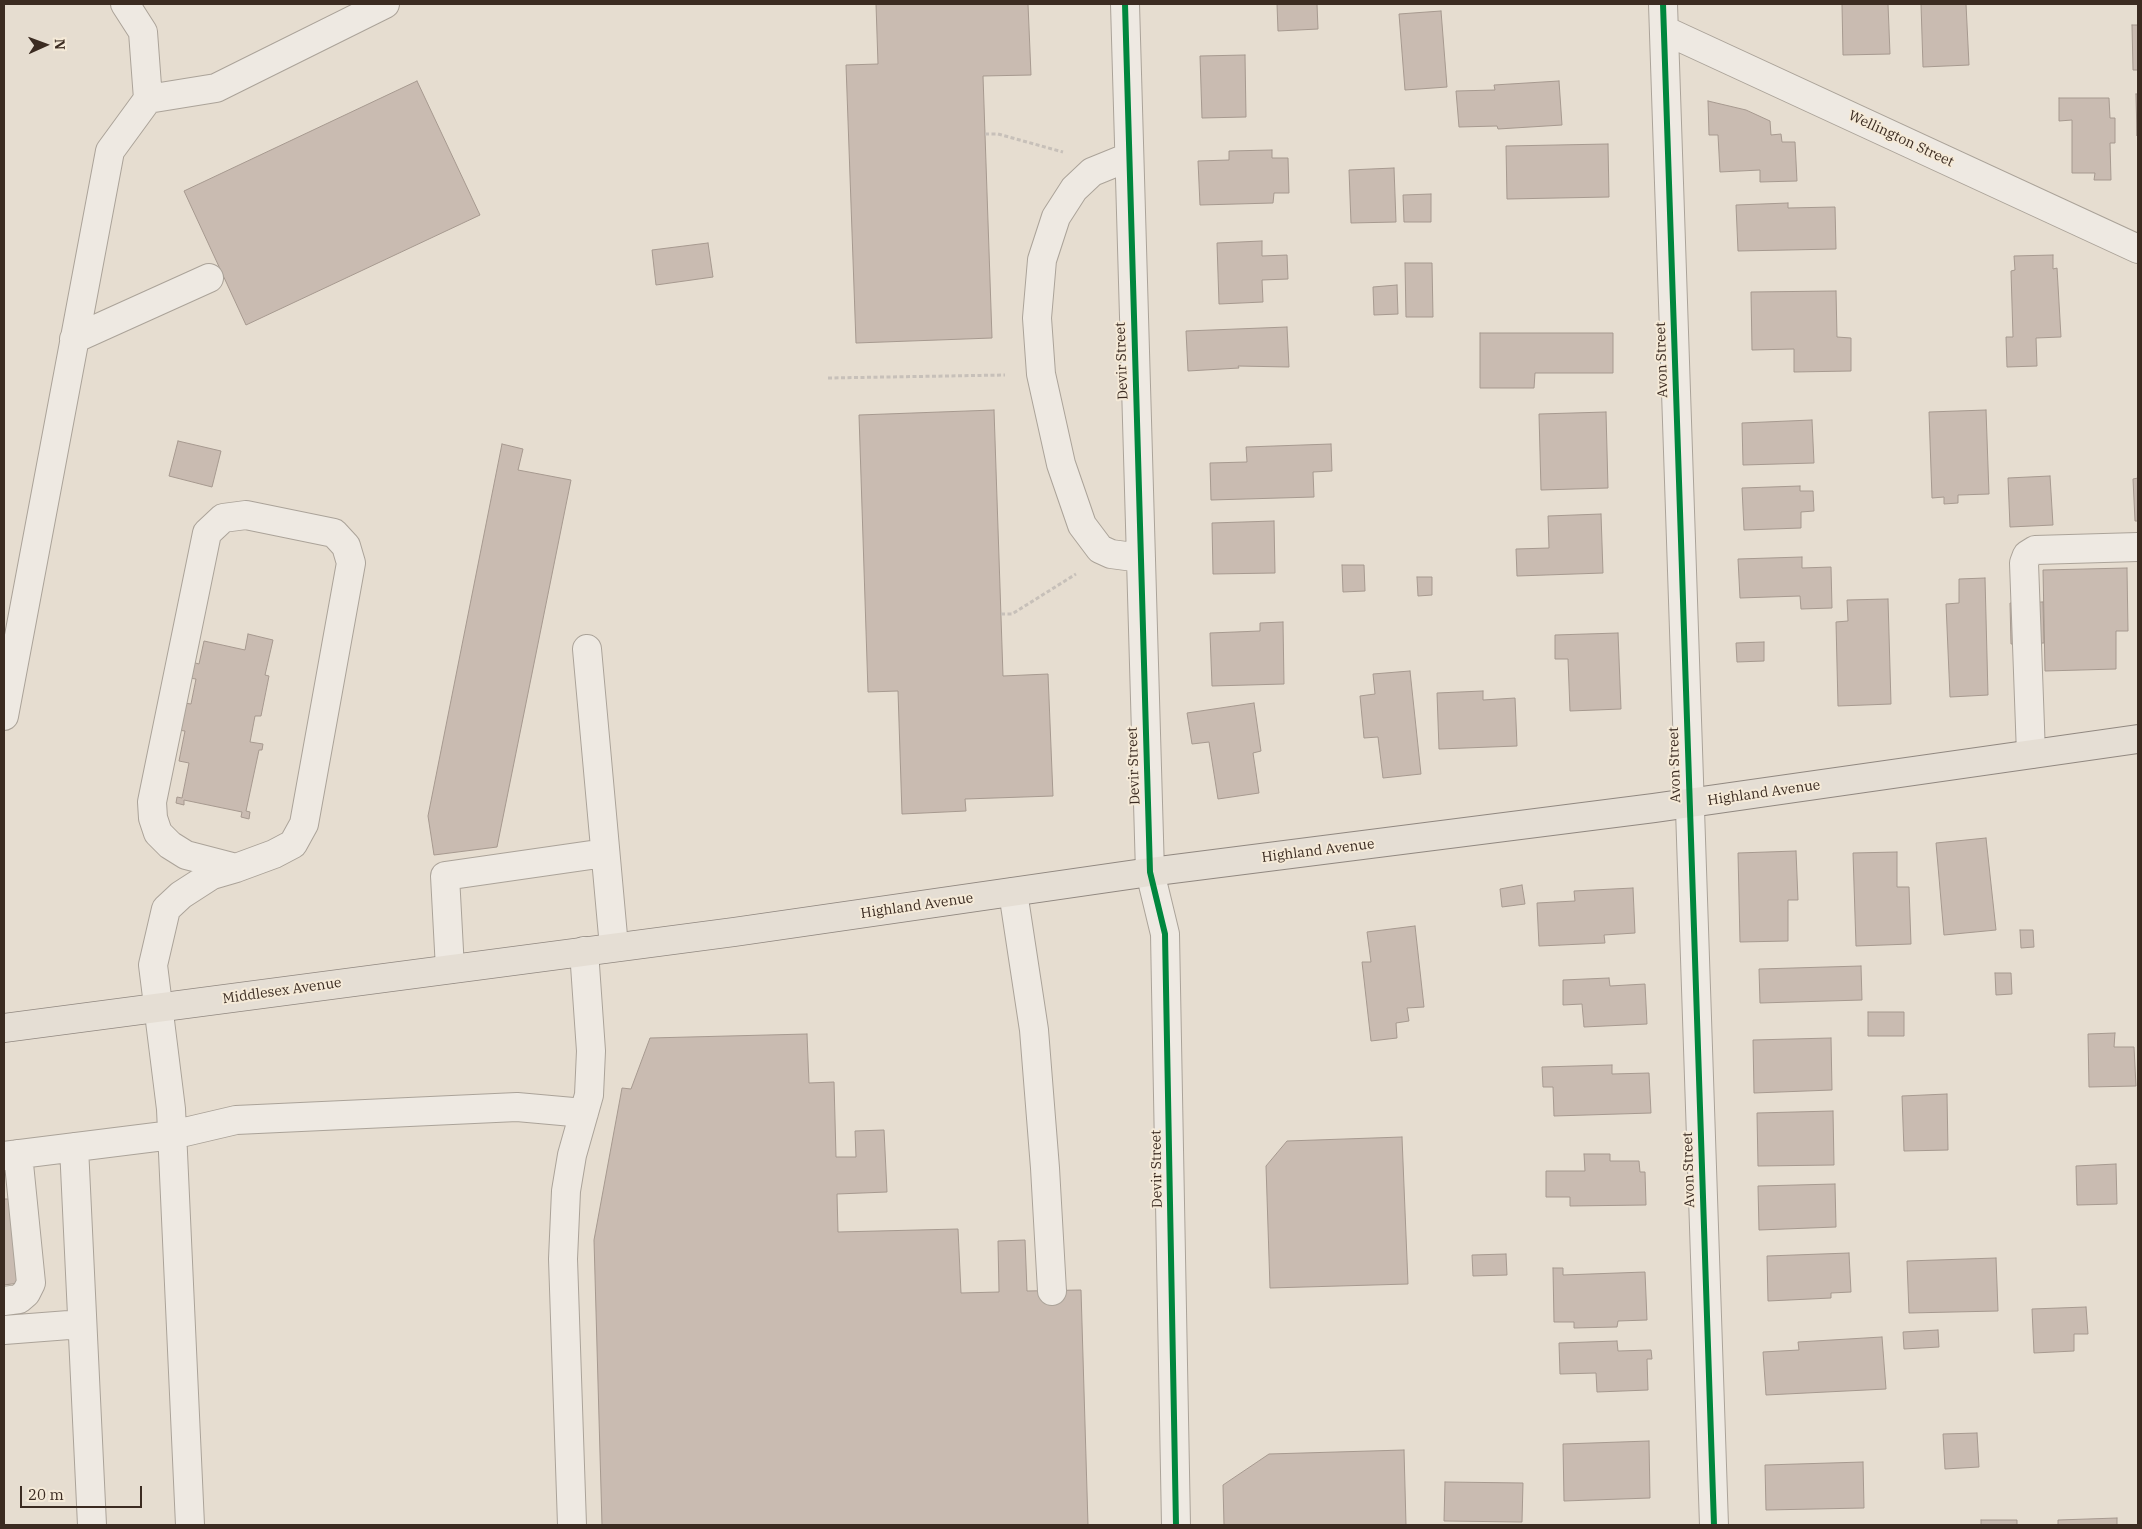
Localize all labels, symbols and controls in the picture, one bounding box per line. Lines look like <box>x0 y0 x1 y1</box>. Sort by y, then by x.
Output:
north arrow <box>20 20 70 70</box>
text: N <box>51 39 69 50</box>
street label: Wellington Street <box>1846 107 1956 171</box>
street label: Devir Street <box>1112 322 1132 400</box>
street label: Avon Street <box>1652 322 1672 398</box>
street label: Devir Street <box>1124 727 1144 805</box>
street label: Avon Street <box>1665 727 1685 803</box>
street label: Highland Avenue <box>1707 777 1821 809</box>
street label: Highland Avenue <box>1261 836 1375 866</box>
street label: Highland Avenue <box>860 890 974 922</box>
street label: Middlesex Avenue <box>221 974 343 1008</box>
street label: Devir Street <box>1148 1130 1166 1208</box>
street label: Avon Street <box>1679 1132 1699 1208</box>
scale bar <box>22 1476 145 1508</box>
text: 20 m <box>28 1485 64 1504</box>

